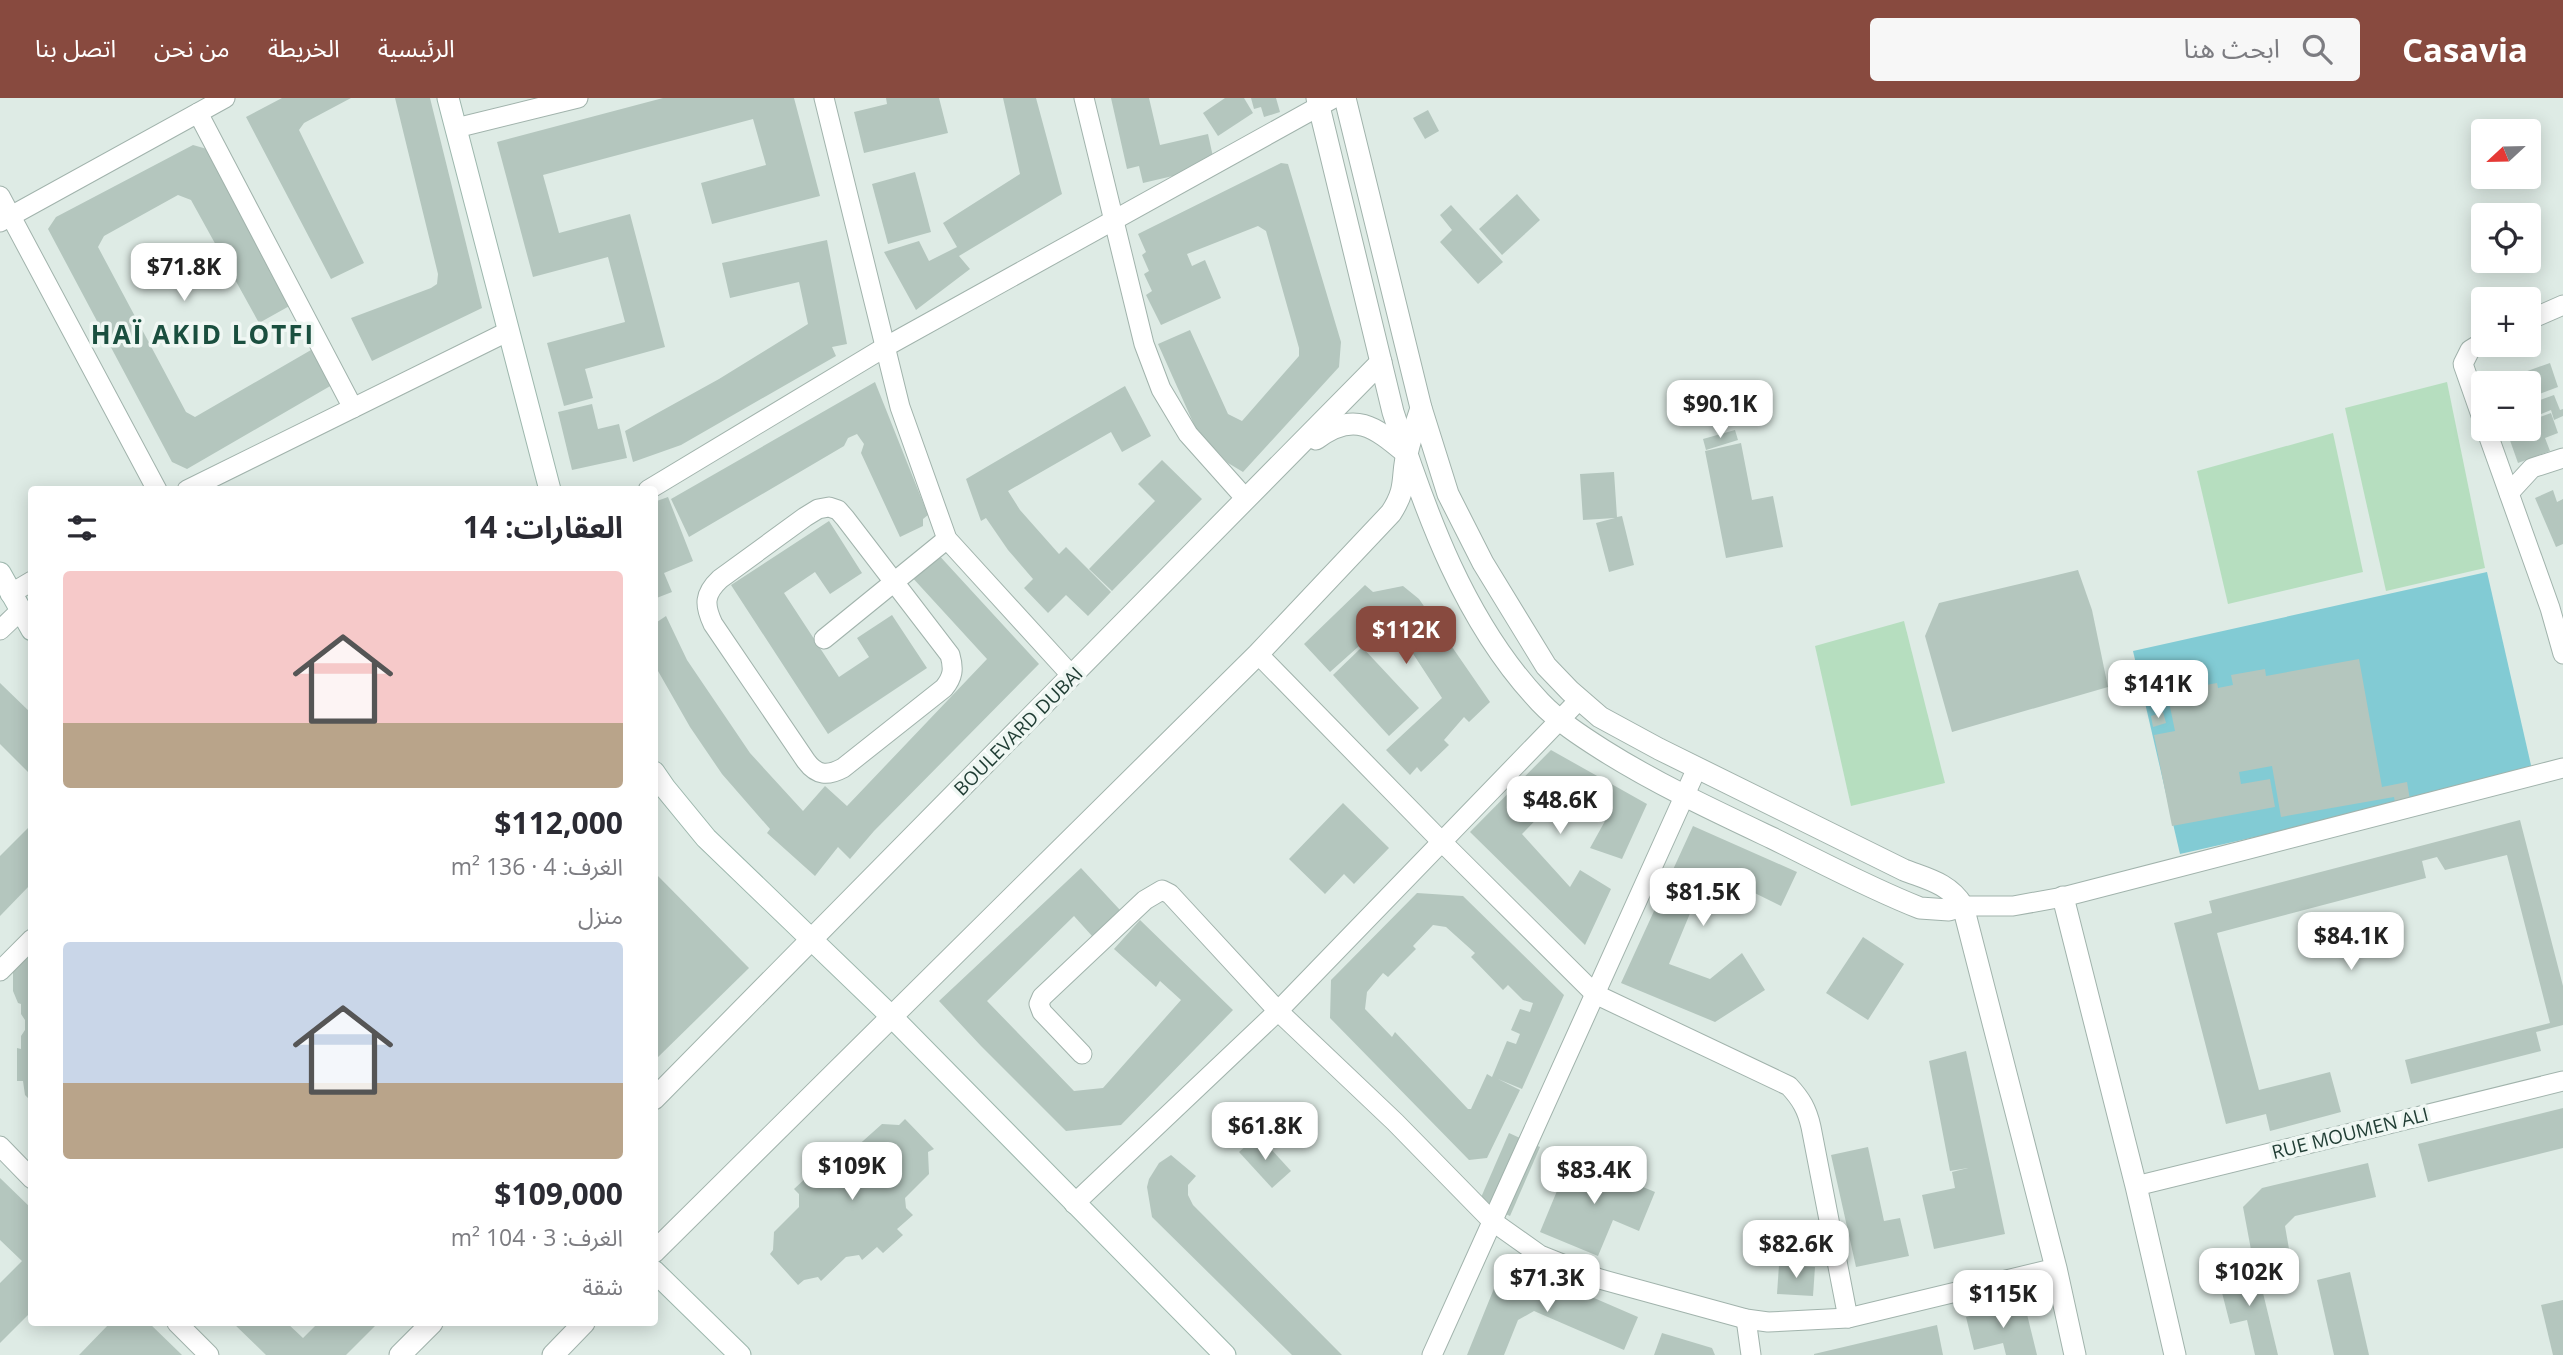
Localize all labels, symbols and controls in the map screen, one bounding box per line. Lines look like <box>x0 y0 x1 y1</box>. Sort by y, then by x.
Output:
search box <box>1870 18 2360 81</box>
text: Casavia <box>2402 27 2528 72</box>
text: ابحث هنا <box>2184 30 2280 66</box>
icon: search <box>2298 30 2336 68</box>
text: اتصل بنا <box>35 31 116 64</box>
text: من نحن <box>154 31 230 64</box>
text: الخريطة <box>268 31 340 64</box>
text: الرئيسية <box>378 31 455 64</box>
north arrow <box>2471 119 2541 189</box>
map controls <box>2471 119 2541 441</box>
button: locate <box>2471 203 2541 273</box>
pin: $71.8K <box>127 244 241 303</box>
text: $71.8K <box>147 250 221 282</box>
button: + <box>2471 287 2541 357</box>
district label: HAÏ AKID LOTFI <box>91 316 315 352</box>
button: − <box>2471 371 2541 441</box>
pin: $90.1K <box>1663 380 1777 440</box>
text: $90.1K <box>1683 387 1757 419</box>
text: العقارات: 14 <box>463 506 623 547</box>
icon: filters <box>63 509 101 547</box>
pin: $112K <box>1357 606 1455 666</box>
text: $112K <box>1372 613 1440 645</box>
icon: home <box>280 616 406 742</box>
pin: $141K <box>2109 660 2207 720</box>
street label: BOULEVARD DUBAI <box>948 661 1088 801</box>
text: $141K <box>2124 667 2192 699</box>
pin: $48.6K <box>1503 776 1617 836</box>
text: $48.6K <box>1523 783 1597 815</box>
text: $112,000 <box>494 802 623 843</box>
text: الغرف: 4 · 136 m² <box>451 850 623 882</box>
pin: $81.5K <box>1646 868 1760 928</box>
text: $81.5K <box>1666 875 1740 907</box>
text: منزل <box>578 899 623 931</box>
pin: $84.1K <box>2294 912 2408 972</box>
text: $84.1K <box>2314 919 2388 951</box>
icon: home <box>280 987 406 1113</box>
street label: RUE MOUMEN ALI <box>2269 1101 2431 1165</box>
pin: $61.8K <box>1208 1102 1322 1162</box>
text: $61.8K <box>1228 1109 1302 1141</box>
pin: $109K <box>803 1142 901 1202</box>
pin: $83.4K <box>1537 1146 1651 1206</box>
text: $109K <box>818 1149 886 1181</box>
text: $83.4K <box>1557 1153 1631 1185</box>
text: $109,000 <box>494 1173 623 1214</box>
pin: $82.6K <box>1739 1220 1853 1280</box>
text: الغرف: 3 · 104 m² <box>451 1221 623 1253</box>
text: $82.6K <box>1759 1227 1833 1259</box>
pin: $102K <box>2200 1248 2298 1308</box>
pin: $71.3K <box>1490 1254 1604 1314</box>
text: $102K <box>2215 1255 2283 1287</box>
text: $71.3K <box>1510 1261 1584 1293</box>
text: شقة <box>582 1270 623 1302</box>
pin: $115K <box>1954 1270 2052 1330</box>
text: $115K <box>1969 1277 2037 1309</box>

